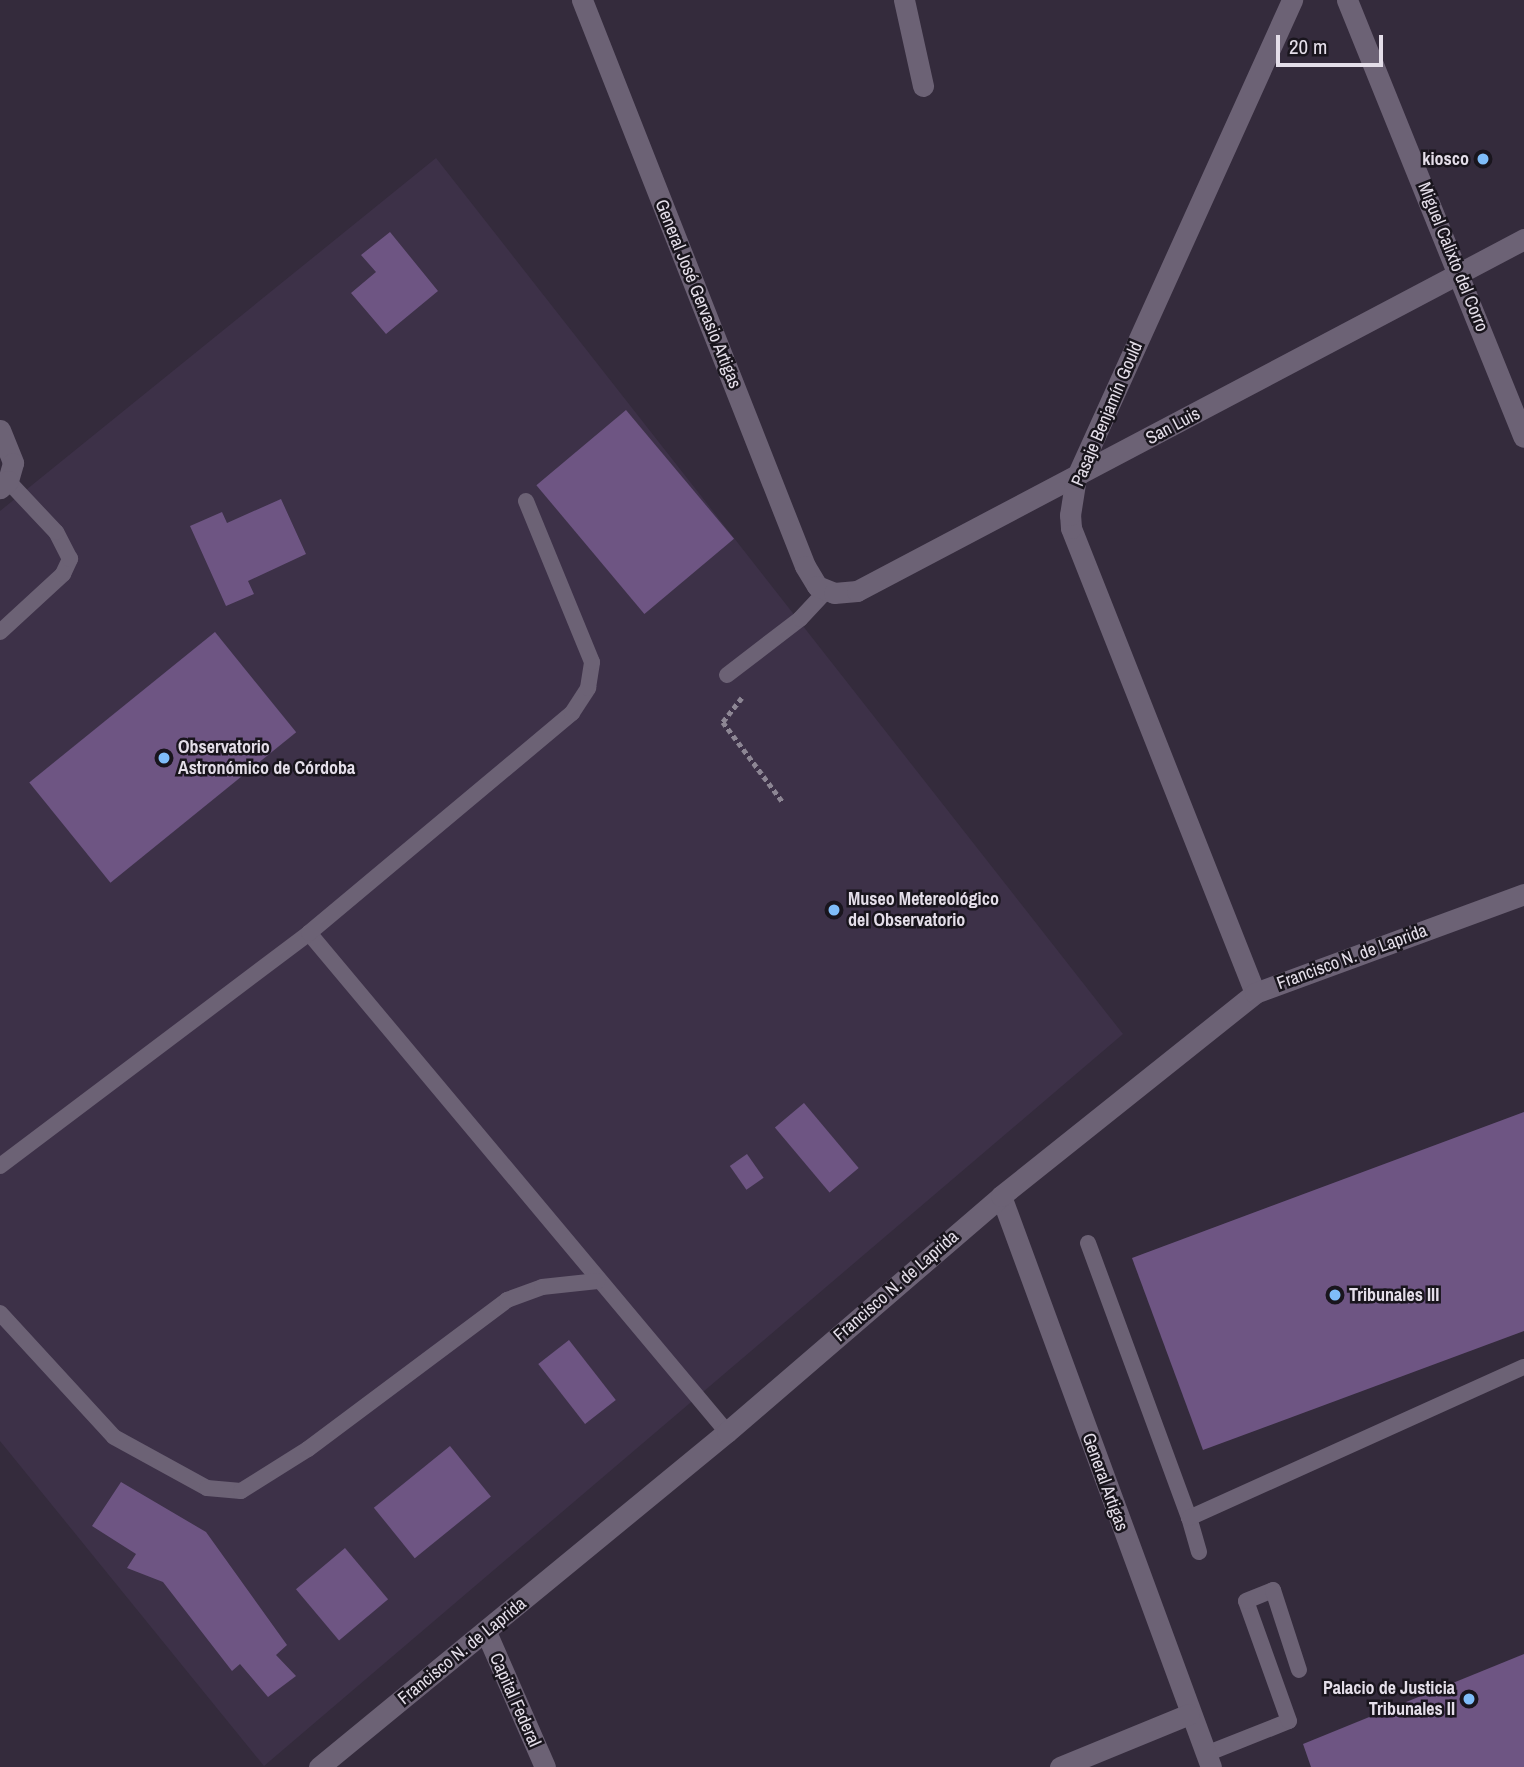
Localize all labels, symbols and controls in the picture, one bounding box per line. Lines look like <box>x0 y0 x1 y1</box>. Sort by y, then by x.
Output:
scale bar <box>1279 21 1386 65</box>
text: 20 m <box>1289 32 1327 61</box>
place label: kiosco <box>1422 148 1469 170</box>
marker: kiosco <box>1475 151 1491 167</box>
street label: Miguel Calixto del Corro <box>1413 179 1493 335</box>
street label: General José Gervasio Artigas <box>650 196 746 392</box>
street label: Pasaje Benjamín Gould <box>1067 338 1147 490</box>
street label: San Luis <box>1142 403 1204 449</box>
place label: Observatorio Astronómico de Córdoba <box>178 737 355 780</box>
marker: Observatorio Astronómico de Córdoba <box>156 750 172 766</box>
place label: Museo Metereológico del Observatorio <box>848 889 999 932</box>
marker: Museo Metereológico del Observatorio <box>826 902 842 918</box>
street label: Francisco N. de Laprida <box>1274 920 1430 994</box>
street label: Francisco N. de Laprida <box>829 1226 963 1346</box>
place label: Tribunales III <box>1349 1284 1439 1306</box>
marker: Tribunales III <box>1327 1287 1343 1303</box>
street label: General Artigas <box>1077 1430 1133 1534</box>
street label: Francisco N. de Laprida <box>394 1593 530 1709</box>
street label: Capital Federal <box>485 1650 545 1750</box>
place label: Palacio de Justicia Tribunales II <box>1323 1678 1455 1720</box>
marker: Palacio de Justicia Tribunales II <box>1461 1691 1477 1707</box>

